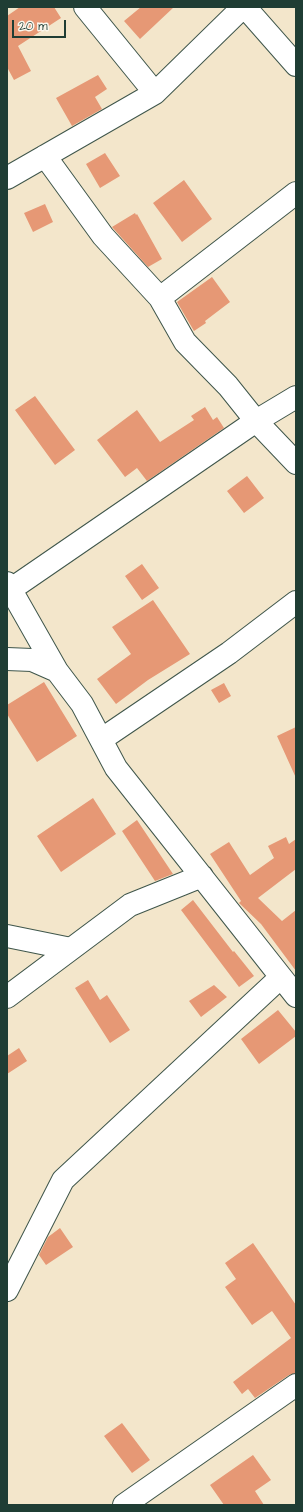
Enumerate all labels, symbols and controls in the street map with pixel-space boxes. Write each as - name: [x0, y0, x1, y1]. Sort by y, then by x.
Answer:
- scale bar: [14, 12, 68, 38]
- text: 20 m: [19, 18, 48, 35]

